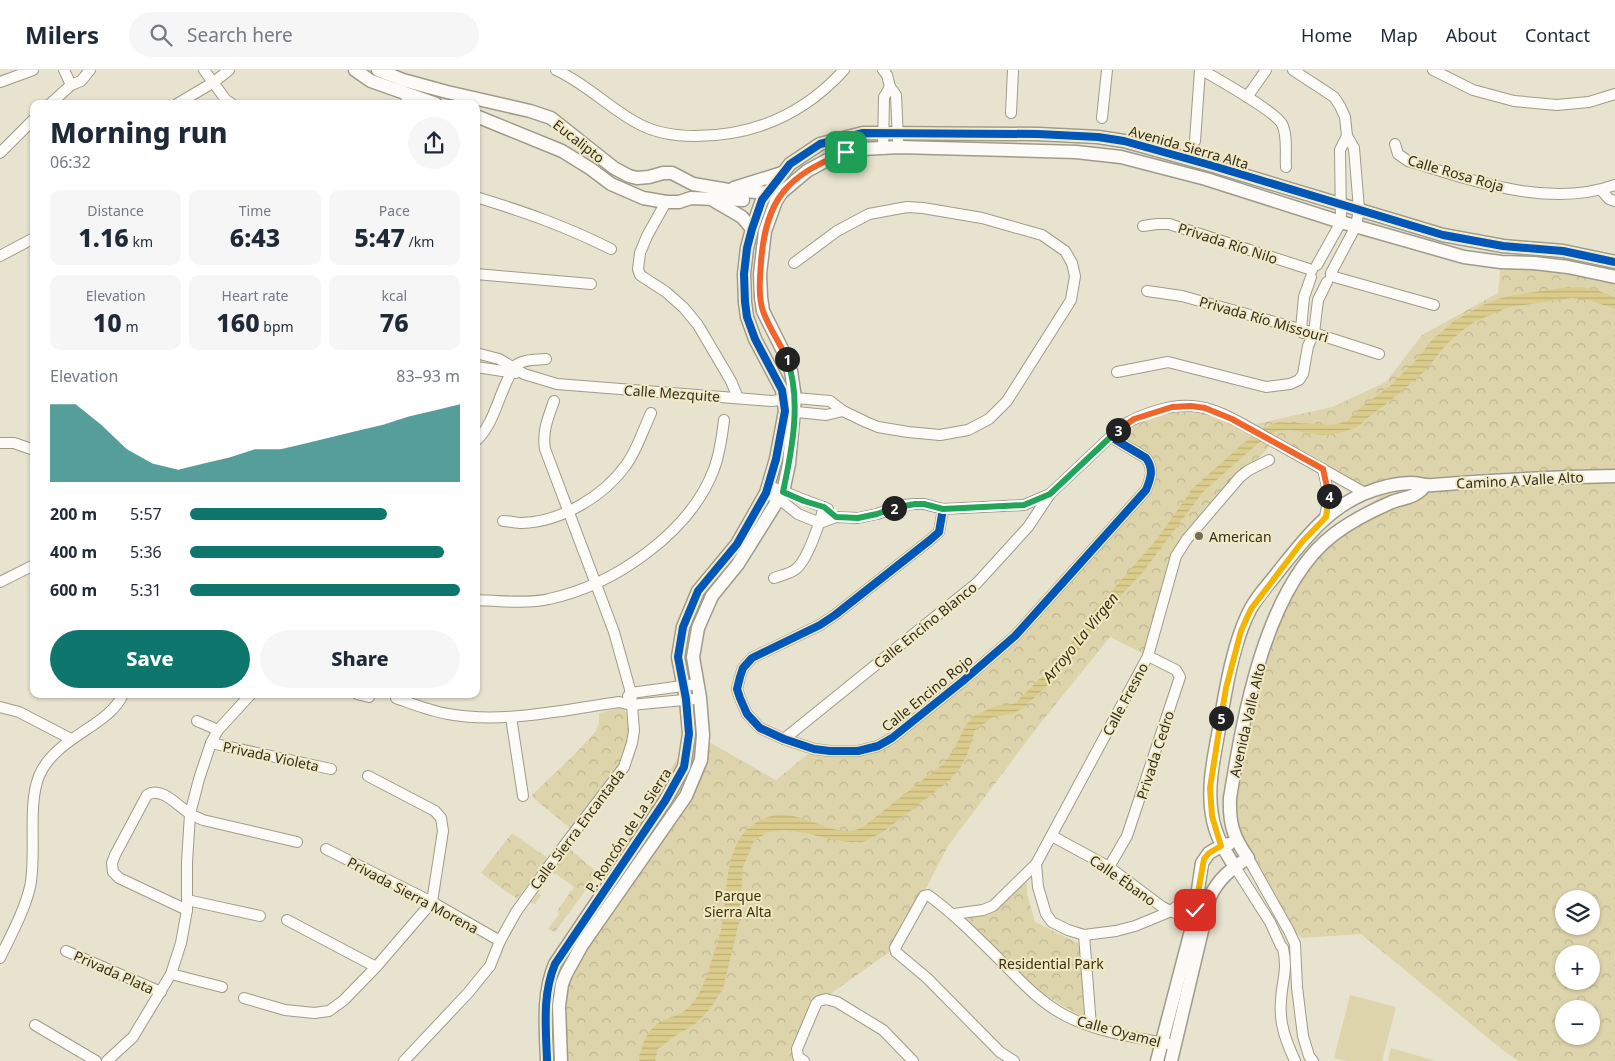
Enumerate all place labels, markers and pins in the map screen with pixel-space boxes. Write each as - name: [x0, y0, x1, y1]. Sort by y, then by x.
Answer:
- pin: [825, 131, 867, 173]
- pin: 1: [774, 346, 800, 372]
- pin: 3: [1106, 418, 1130, 442]
- pin: 4: [1316, 484, 1342, 508]
- pin: 2: [882, 496, 906, 520]
- place label: American: [1209, 527, 1272, 546]
- marker: American: [1193, 530, 1205, 542]
- pin: 5: [1208, 706, 1234, 730]
- pin: [1174, 889, 1216, 931]

